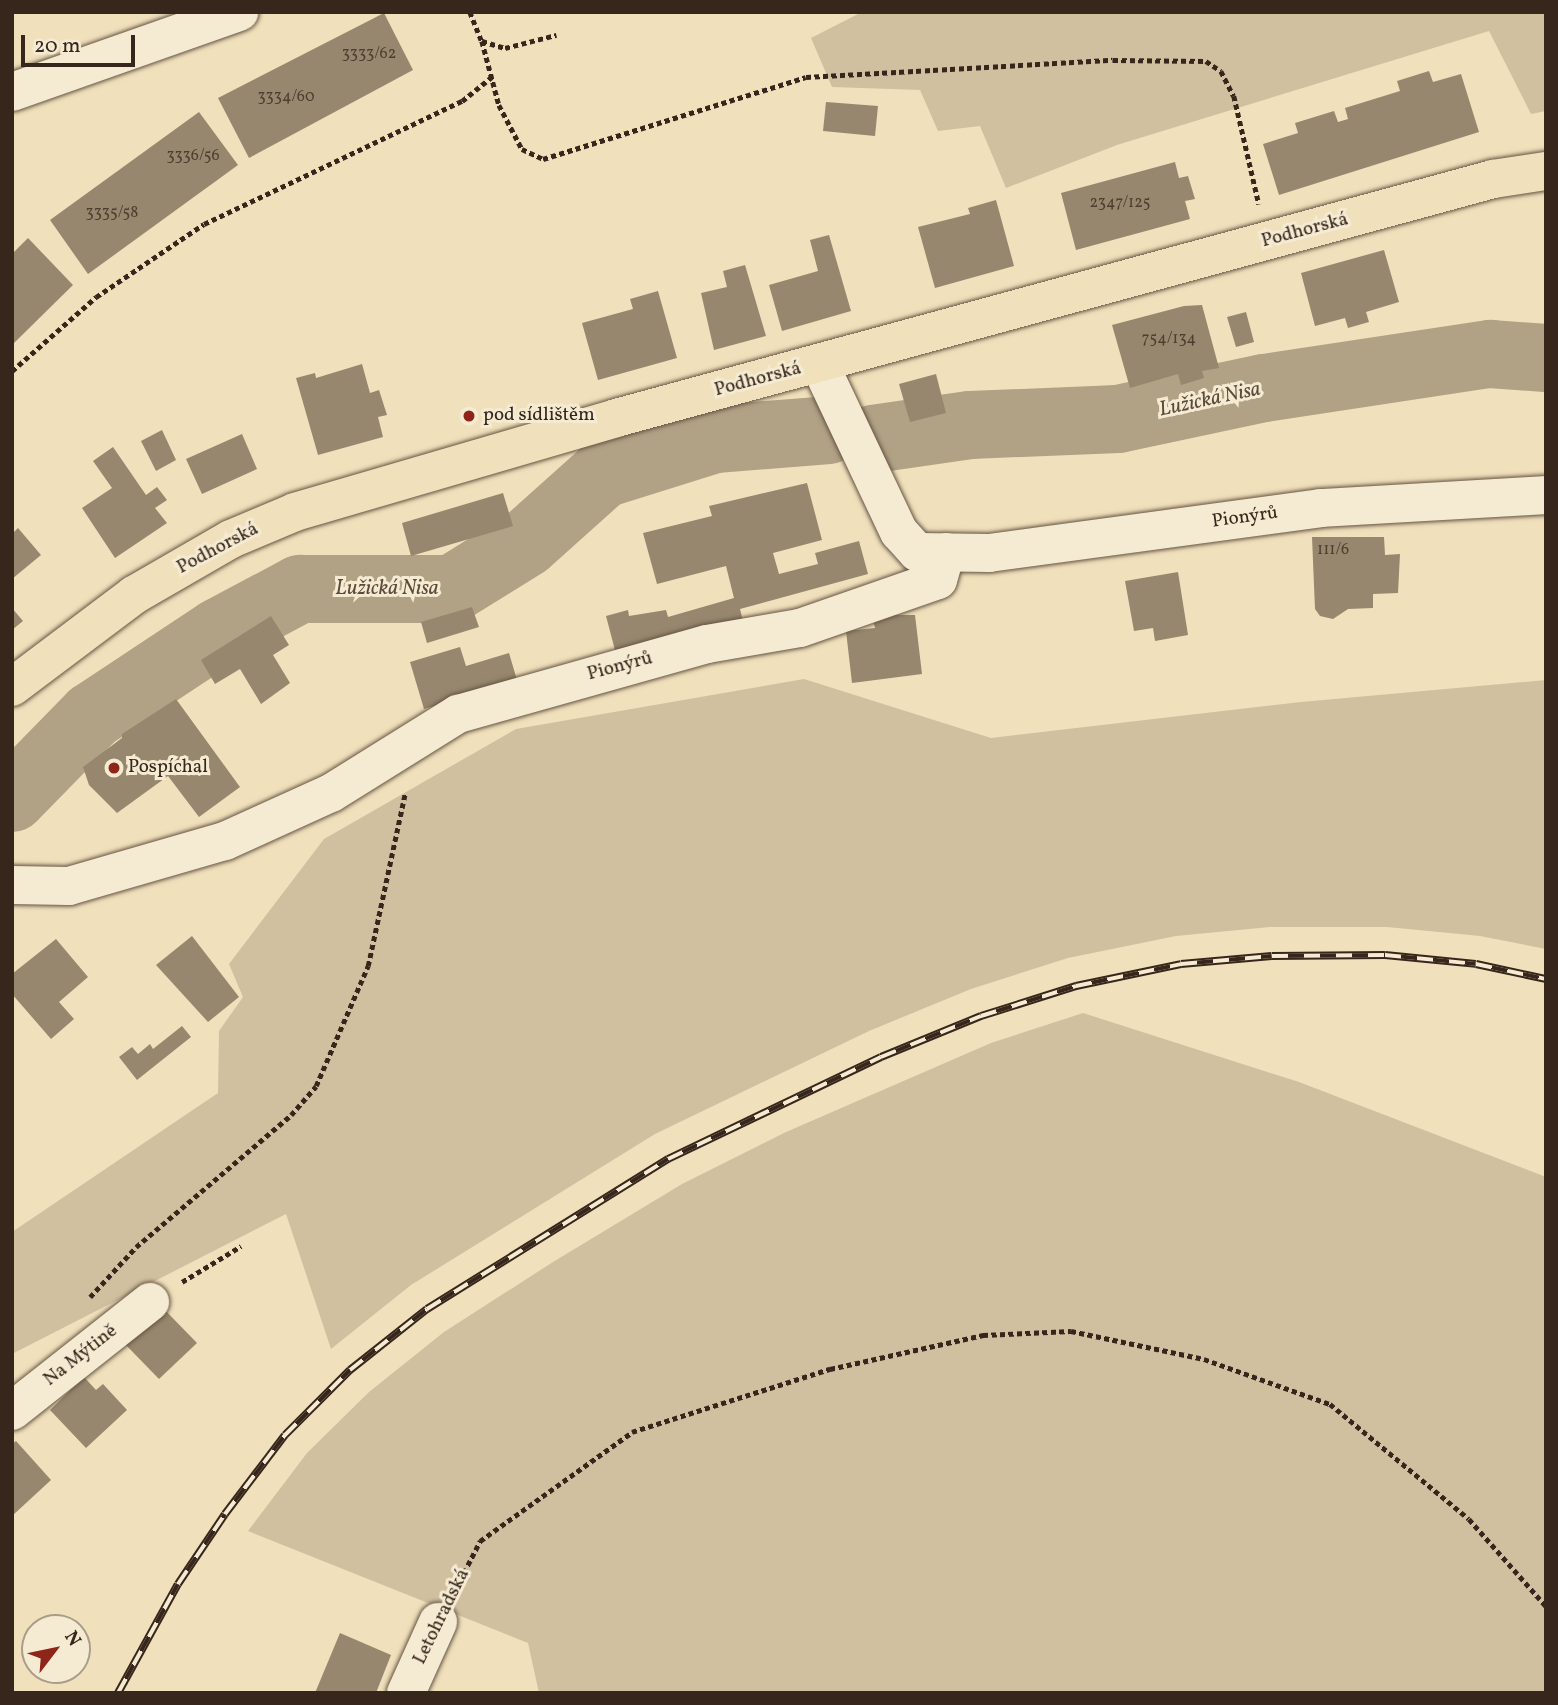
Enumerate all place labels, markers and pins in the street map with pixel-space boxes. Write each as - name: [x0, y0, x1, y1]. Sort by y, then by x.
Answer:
- place label: pod sídlištěm: [483, 405, 595, 427]
- marker: pod sídlištěm: [461, 408, 477, 424]
- place label: Pospíchal: [128, 757, 208, 779]
- marker: Pospíchal: [106, 760, 122, 776]

